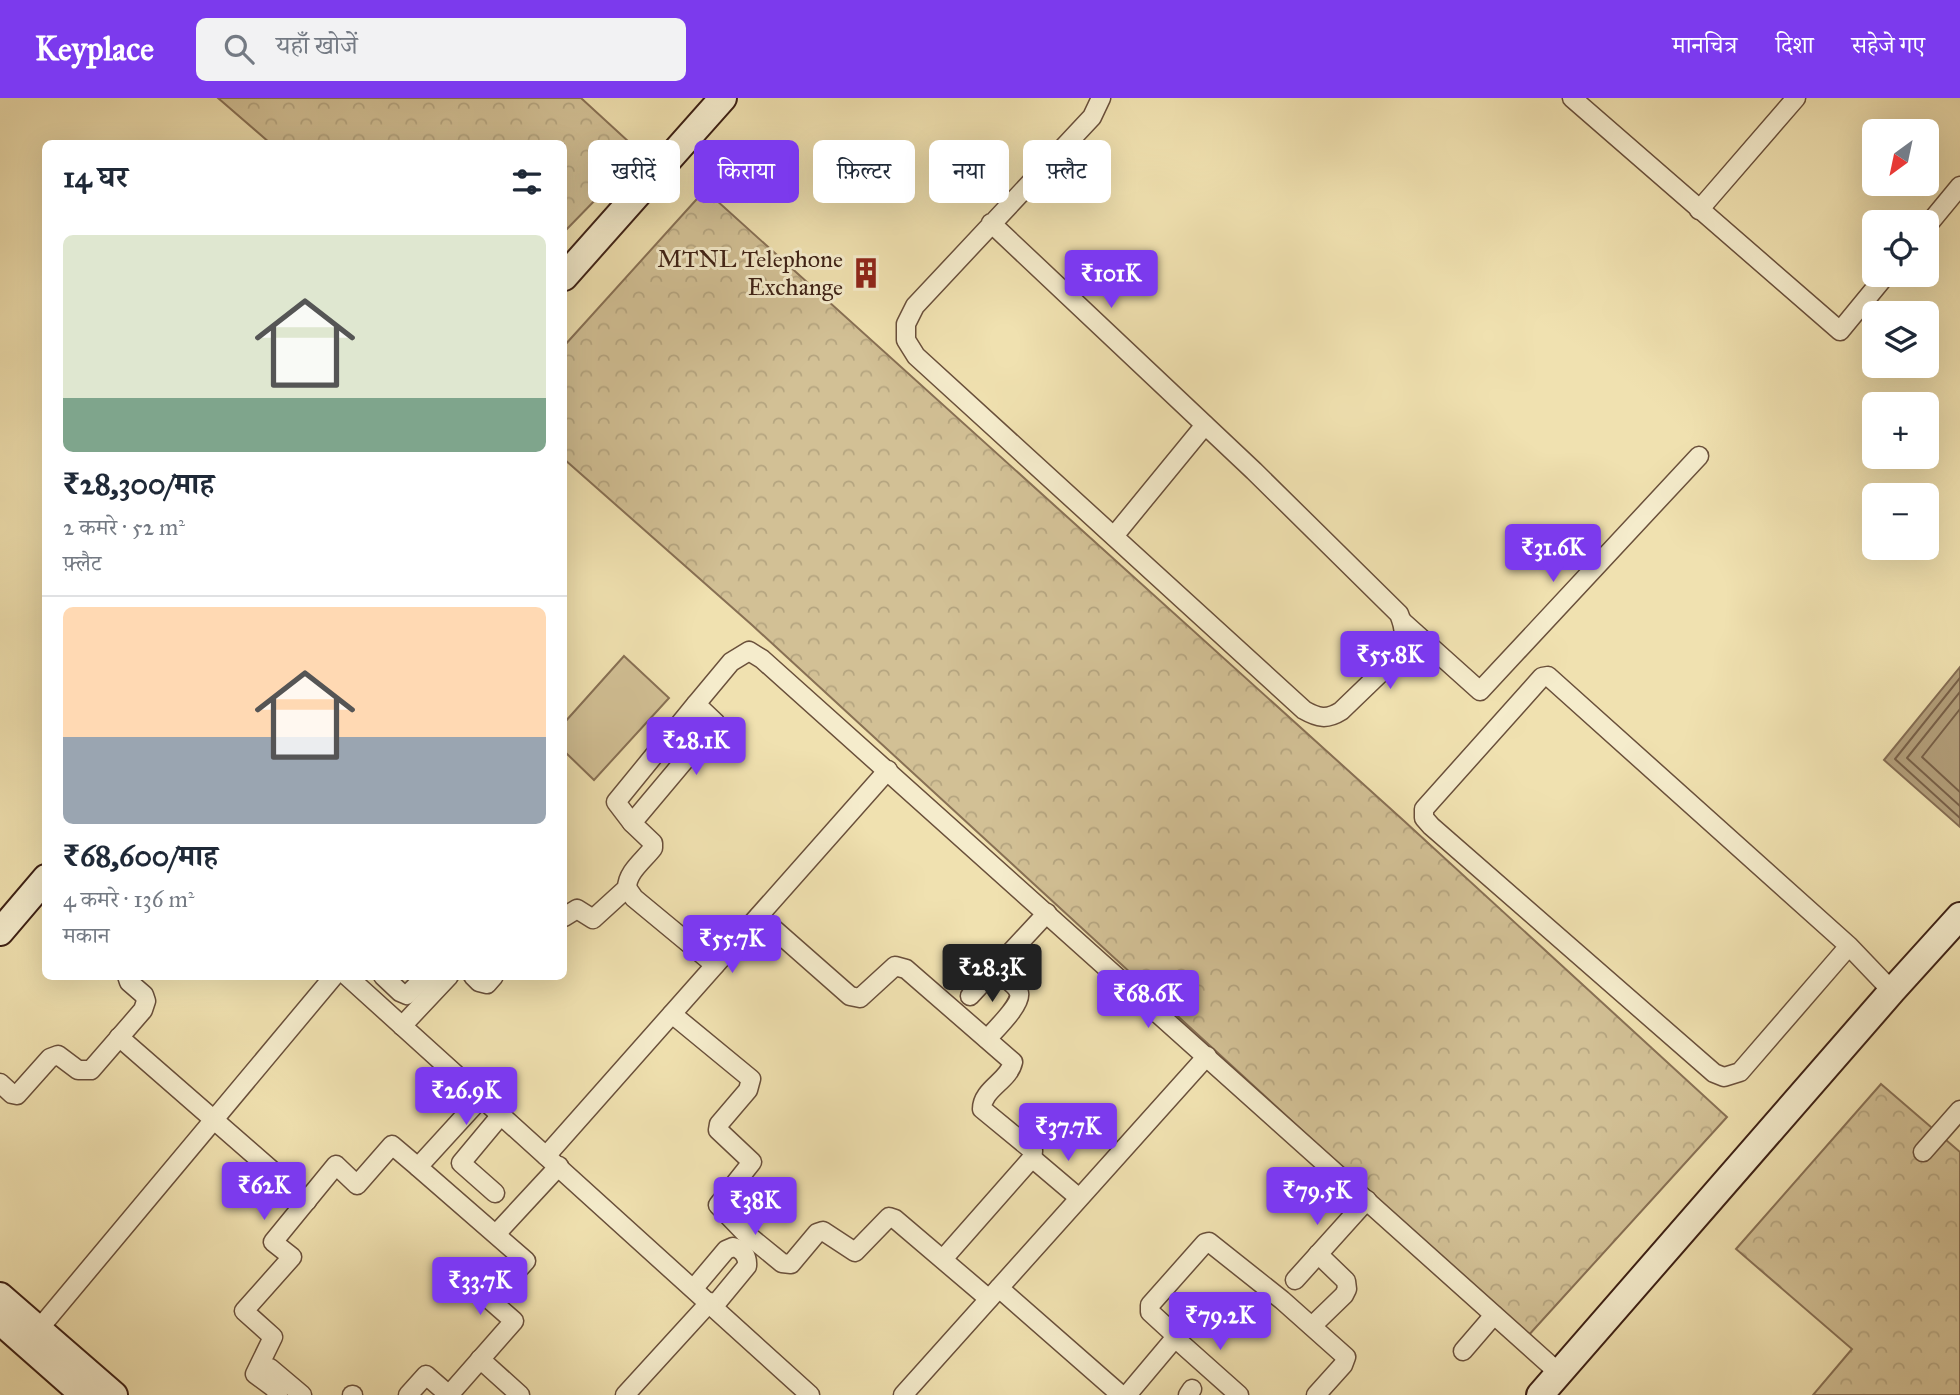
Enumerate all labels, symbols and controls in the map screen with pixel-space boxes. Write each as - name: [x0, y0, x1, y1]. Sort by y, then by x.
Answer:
- search box: [196, 18, 686, 81]
- text: Keyplace: [35, 29, 154, 69]
- text: यहाँ खोजें: [276, 29, 358, 61]
- icon: search: [220, 30, 258, 68]
- text: मानचित्र: [1672, 30, 1737, 60]
- text: दिशा: [1775, 30, 1814, 60]
- text: सहेजे गए: [1852, 30, 1925, 60]
- north arrow: [1862, 119, 1939, 196]
- map controls: [1862, 119, 1939, 560]
- chip: खरीदें: [588, 140, 680, 203]
- chip: किराया: [694, 140, 799, 203]
- chip: फ़िल्टर: [813, 140, 915, 203]
- chip: नया: [929, 140, 1009, 203]
- chip: फ़्लैट: [1023, 140, 1111, 203]
- text: 14 घर: [63, 159, 128, 195]
- icon: filters: [508, 163, 546, 201]
- button: locate: [1862, 210, 1939, 287]
- place label: MTNL Telephone Exchange: [657, 244, 843, 302]
- pin: ₹101K: [1062, 250, 1160, 310]
- building icon: MTNL Telephone Exchange: [849, 256, 883, 290]
- text: ₹101K: [1081, 259, 1141, 287]
- icon: home: [242, 280, 368, 406]
- button: layers: [1862, 301, 1939, 378]
- button: +: [1862, 392, 1939, 469]
- text: ₹28,300/माह: [63, 466, 214, 502]
- button: −: [1862, 483, 1939, 560]
- text: 2 कमरे · 52 m²: [63, 513, 185, 541]
- pin: ₹31.6K: [1496, 524, 1610, 584]
- text: ₹31.6K: [1521, 533, 1585, 561]
- text: फ़्लैट: [63, 549, 101, 577]
- pin: ₹55.8K: [1333, 632, 1447, 691]
- text: ₹55.8K: [1356, 640, 1424, 668]
- icon: home: [242, 652, 368, 778]
- pin: ₹28.1K: [639, 718, 753, 777]
- text: ₹28.1K: [663, 726, 729, 754]
- text: ₹68,600/माह: [63, 838, 218, 874]
- text: 4 कमरे · 136 m²: [63, 885, 194, 913]
- pin: ₹55.7K: [675, 916, 789, 975]
- text: मकान: [63, 921, 110, 949]
- text: ₹55.7K: [699, 924, 765, 952]
- pin: ₹28.3K: [935, 944, 1049, 1004]
- text: ₹28.3K: [959, 953, 1025, 981]
- pin: ₹68.6K: [1091, 970, 1205, 1030]
- text: ₹68.6K: [1113, 979, 1183, 1007]
- pin: ₹26.9K: [409, 1068, 523, 1127]
- text: ₹26.9K: [431, 1076, 501, 1104]
- pin: ₹37.7K: [1011, 1104, 1125, 1163]
- text: ₹37.7K: [1035, 1112, 1101, 1140]
- pin: ₹62K: [223, 1162, 305, 1222]
- pin: ₹79.5K: [1260, 1168, 1374, 1227]
- text: ₹62K: [238, 1171, 290, 1199]
- text: ₹79.5K: [1282, 1176, 1352, 1204]
- pin: ₹38K: [714, 1178, 796, 1237]
- text: ₹38K: [730, 1186, 780, 1214]
- pin: ₹33.7K: [423, 1258, 537, 1317]
- text: ₹33.7K: [448, 1266, 512, 1294]
- pin: ₹79.2K: [1163, 1292, 1277, 1352]
- text: ₹79.2K: [1185, 1301, 1255, 1329]

